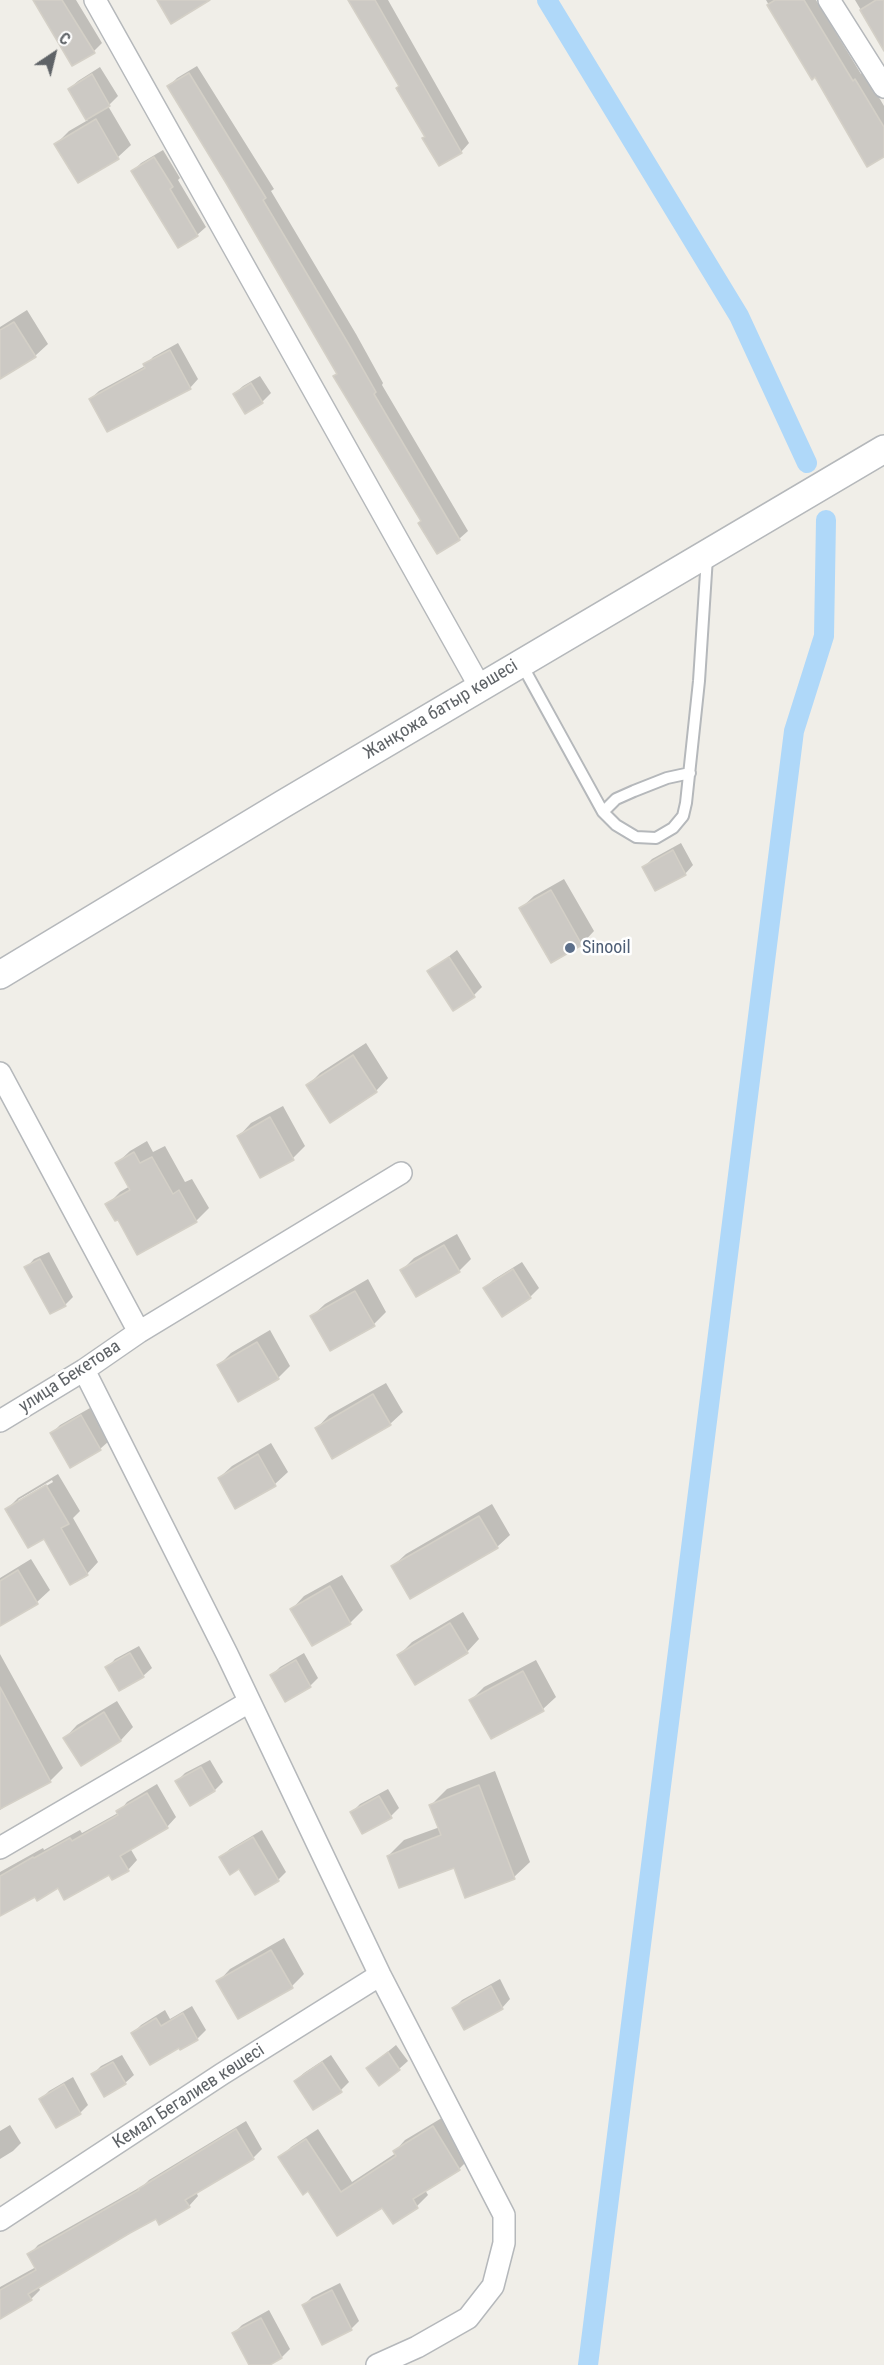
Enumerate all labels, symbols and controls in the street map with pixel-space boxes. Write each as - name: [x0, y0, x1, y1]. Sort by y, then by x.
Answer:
- north arrow: [24, 24, 84, 84]
- text: С: [55, 28, 74, 49]
- street label: Жанқожа батыр көшесі: [360, 655, 522, 765]
- place label: Sinooil: [582, 937, 631, 959]
- marker: Sinooil: [563, 941, 577, 955]
- street label: улица Бекетова: [15, 1336, 125, 1418]
- street label: Кемал Бегалиев көшесі: [109, 2040, 269, 2154]

